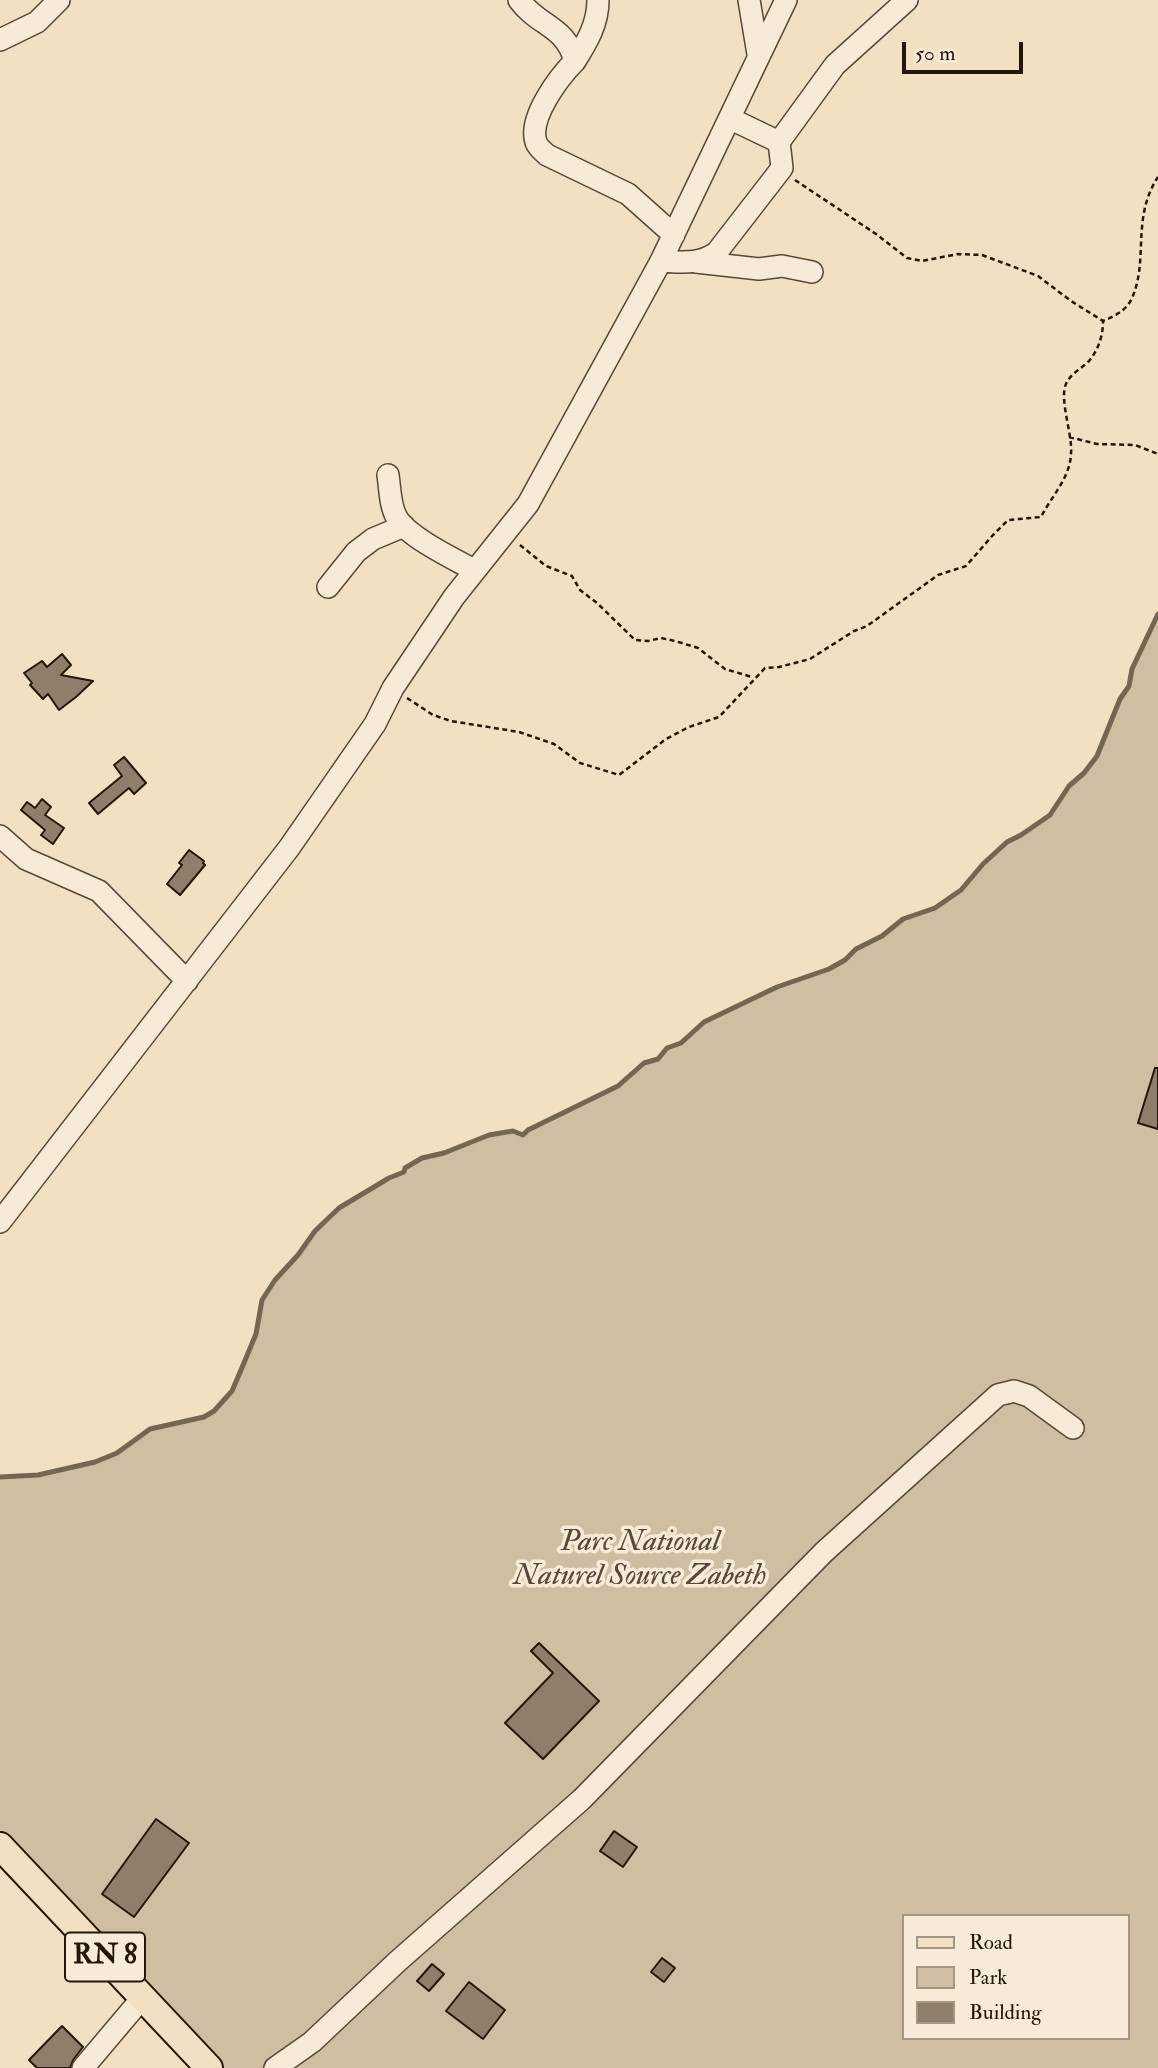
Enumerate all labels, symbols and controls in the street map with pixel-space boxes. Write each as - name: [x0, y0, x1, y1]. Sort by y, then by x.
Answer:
- scale bar: [906, 28, 1027, 72]
- text: 50 m: [915, 40, 956, 67]
- park label: Parc National Naturel Source Zabeth: [514, 1526, 766, 1596]
- legend: [902, 1914, 1130, 2040]
- text: Road: [969, 1929, 1013, 1956]
- road number: RN 8: [65, 1932, 145, 1982]
- text: Park: [969, 1964, 1007, 1991]
- text: Building: [969, 1999, 1042, 2026]

